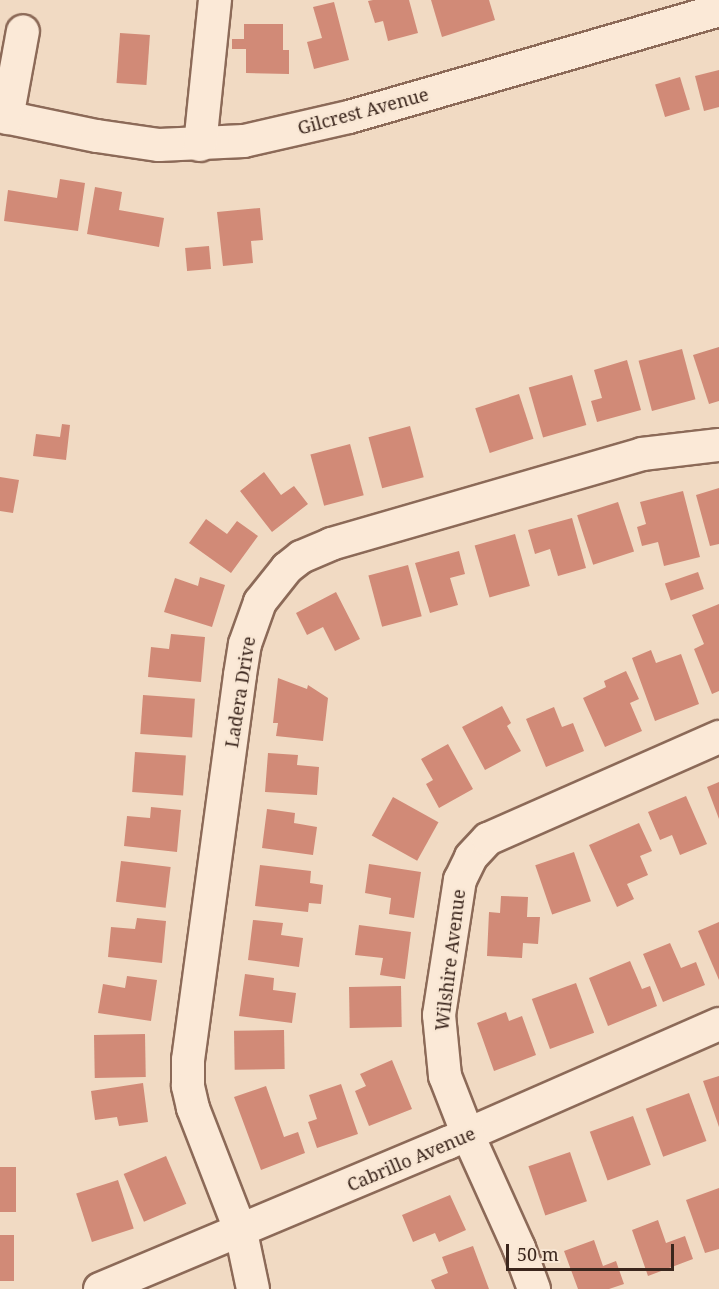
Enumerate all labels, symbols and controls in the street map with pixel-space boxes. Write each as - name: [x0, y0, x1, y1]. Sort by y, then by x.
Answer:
- street label: Gilcrest Avenue: [295, 83, 431, 139]
- street label: Ladera Drive: [221, 635, 259, 749]
- street label: Wilshire Avenue: [431, 888, 469, 1032]
- street label: Cabrillo Avenue: [344, 1122, 478, 1196]
- scale bar: [509, 1232, 677, 1270]
- text: 50 m: [517, 1242, 559, 1266]

